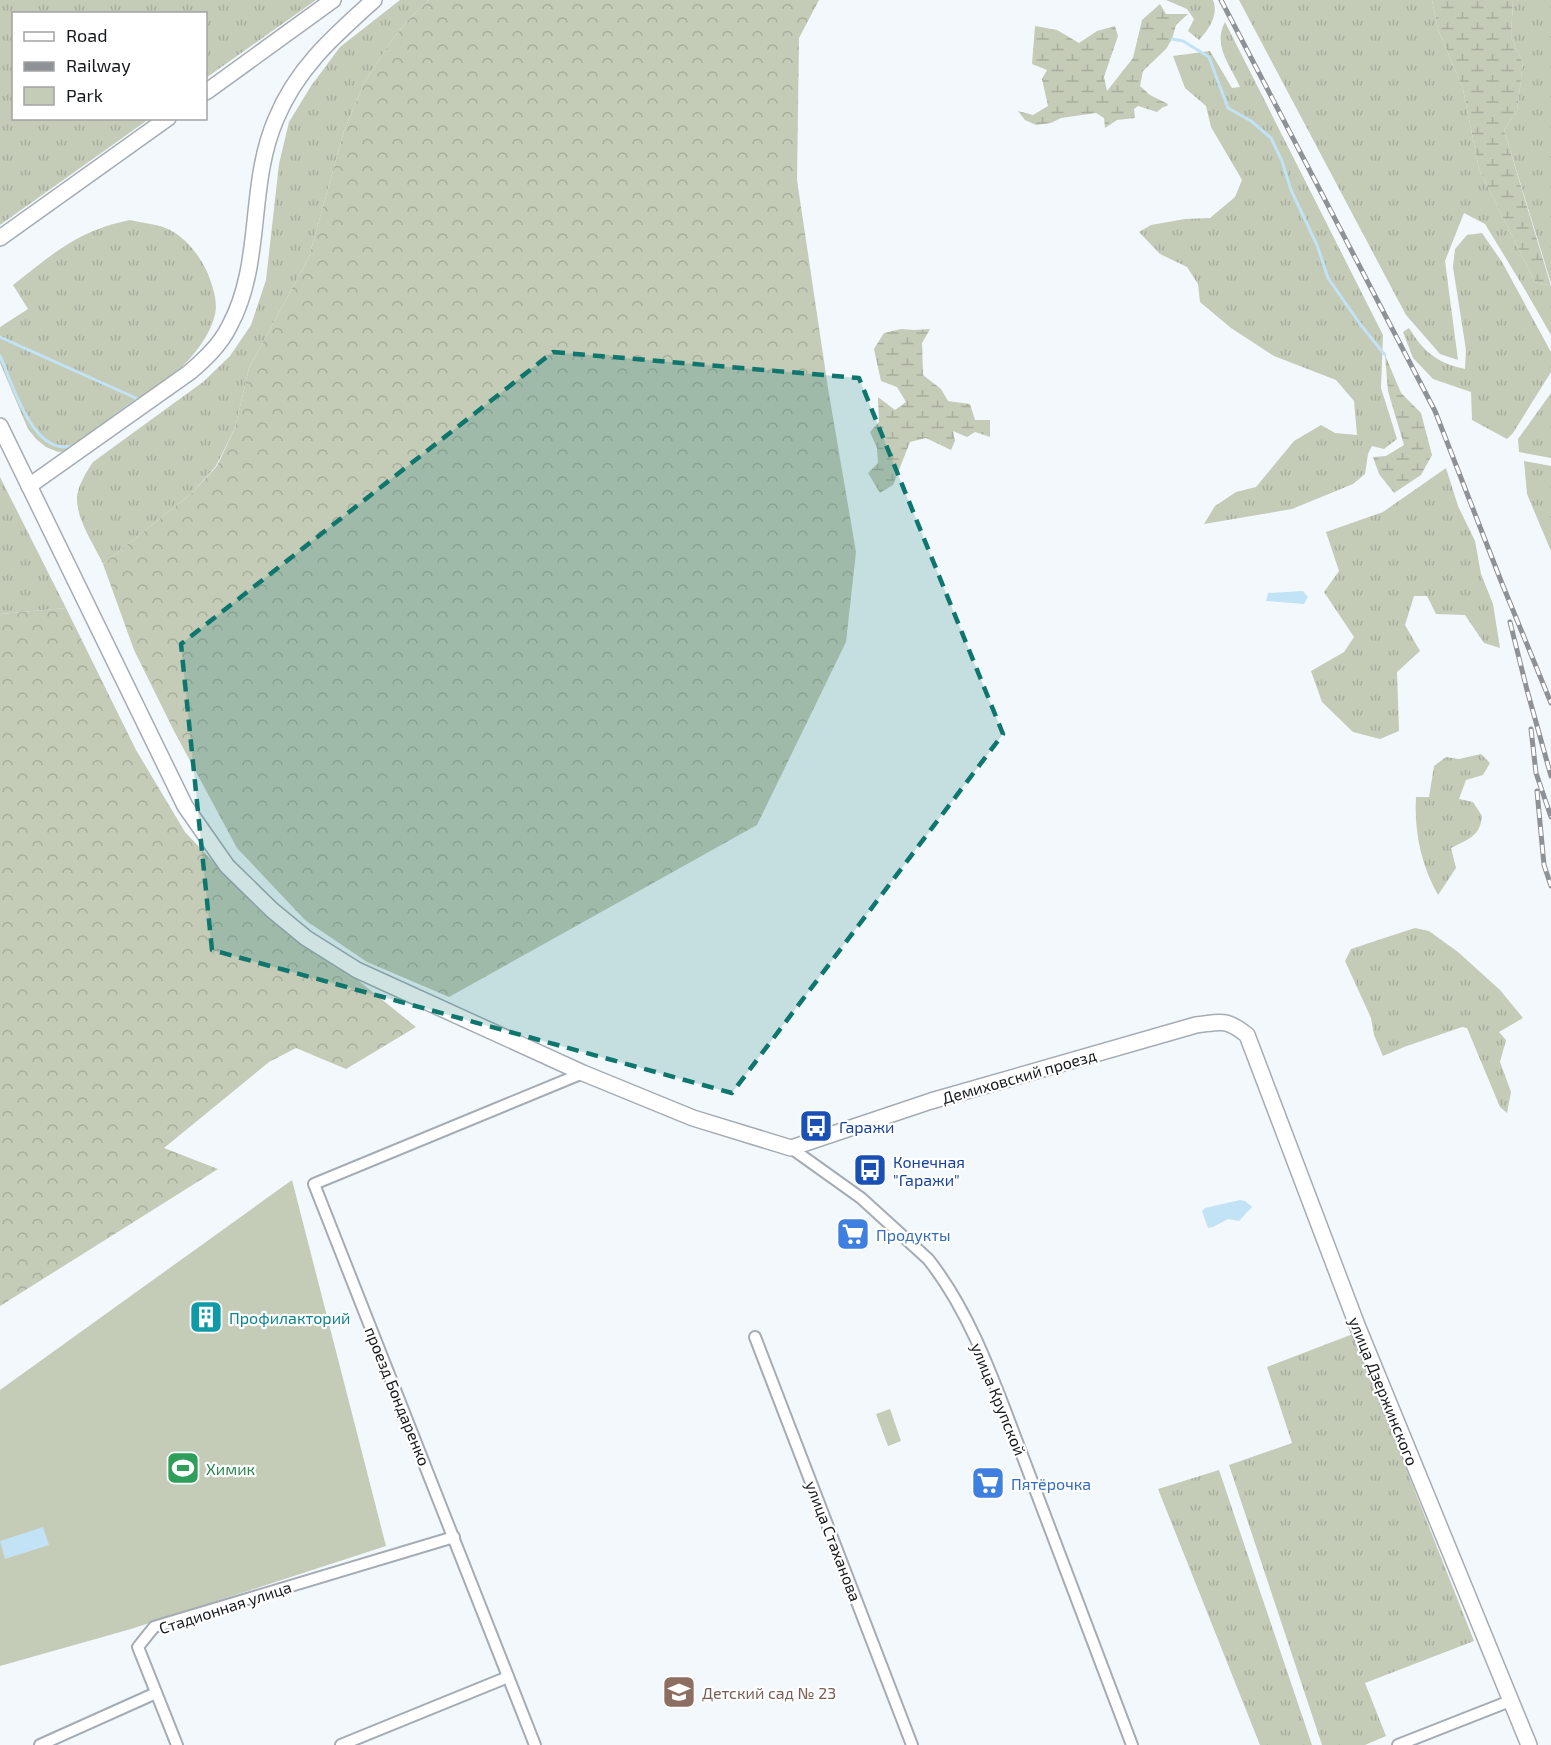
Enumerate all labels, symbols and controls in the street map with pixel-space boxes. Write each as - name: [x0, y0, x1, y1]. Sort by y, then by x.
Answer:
- legend: [12, 12, 207, 120]
- text: Road: [66, 24, 107, 46]
- text: Railway: [66, 54, 131, 76]
- text: Park: [66, 84, 103, 106]
- street label: Демиховский проезд: [940, 1045, 1098, 1107]
- bus stop icon: Гаражи: [798, 1108, 834, 1144]
- place label: Гаражи: [839, 1117, 894, 1136]
- bus stop icon: Конечная "Гаражи": [852, 1152, 888, 1188]
- place label: Конечная "Гаражи": [893, 1152, 965, 1189]
- supermarket icon: Продукты: [835, 1216, 871, 1252]
- place label: Продукты: [876, 1225, 951, 1245]
- building icon: Профилакторий: [188, 1299, 224, 1335]
- place label: Профилакторий: [229, 1308, 350, 1327]
- street label: улица Дзержинского: [1345, 1314, 1422, 1468]
- street label: проезд Бондаренко: [361, 1324, 435, 1468]
- street label: улица Крупской: [967, 1340, 1030, 1458]
- sports icon: Химик: [165, 1450, 201, 1486]
- place label: Химик: [206, 1459, 256, 1478]
- supermarket icon: Пятёрочка: [970, 1465, 1006, 1501]
- place label: Пятёрочка: [1011, 1474, 1091, 1493]
- street label: улица Стаханова: [801, 1478, 866, 1604]
- street label: Стадионная улица: [156, 1577, 294, 1638]
- school or university icon: Детский сад № 23: [661, 1674, 697, 1710]
- place label: Детский сад № 23: [702, 1683, 836, 1702]

